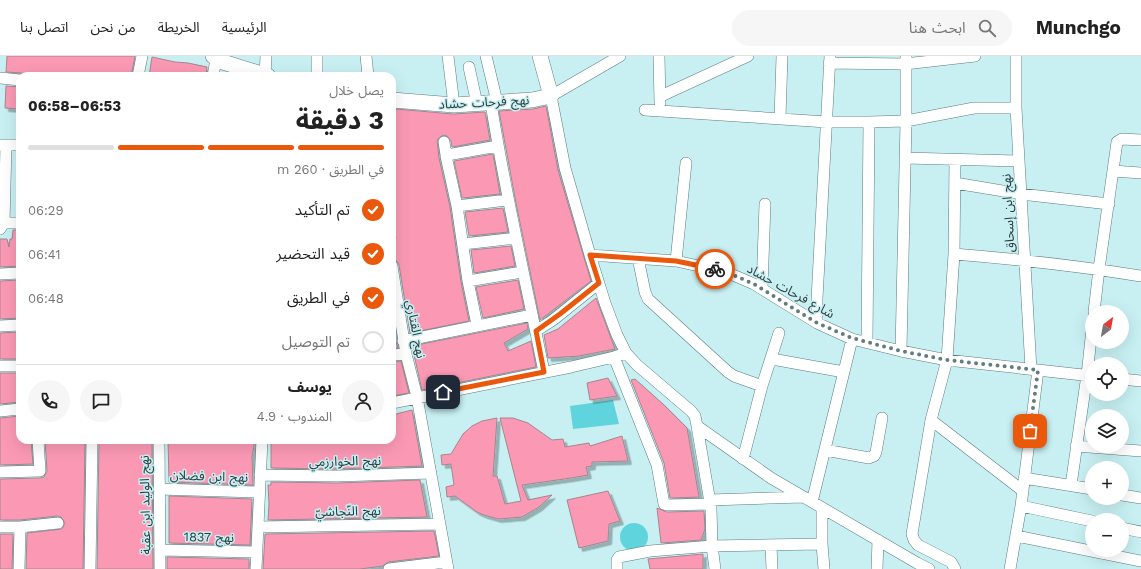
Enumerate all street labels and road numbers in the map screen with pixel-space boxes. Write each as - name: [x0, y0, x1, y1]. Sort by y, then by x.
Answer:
- street label: نهج فرحات حشاد: [438, 92, 530, 115]
- street label: نهج ابن إسحاق: [998, 173, 1021, 253]
- street label: شارع فرحات حشاد: [743, 261, 837, 324]
- street label: نهج القتاري: [400, 299, 429, 360]
- street label: نهج الخوارزمي: [309, 453, 381, 472]
- street label: نهج الوليد ابن عقبة: [137, 455, 156, 555]
- street label: نهج ابن فضلان: [170, 467, 248, 488]
- street label: نهج النّجاشيّ: [315, 503, 381, 522]
- street label: نهج 1837: [184, 529, 234, 548]

